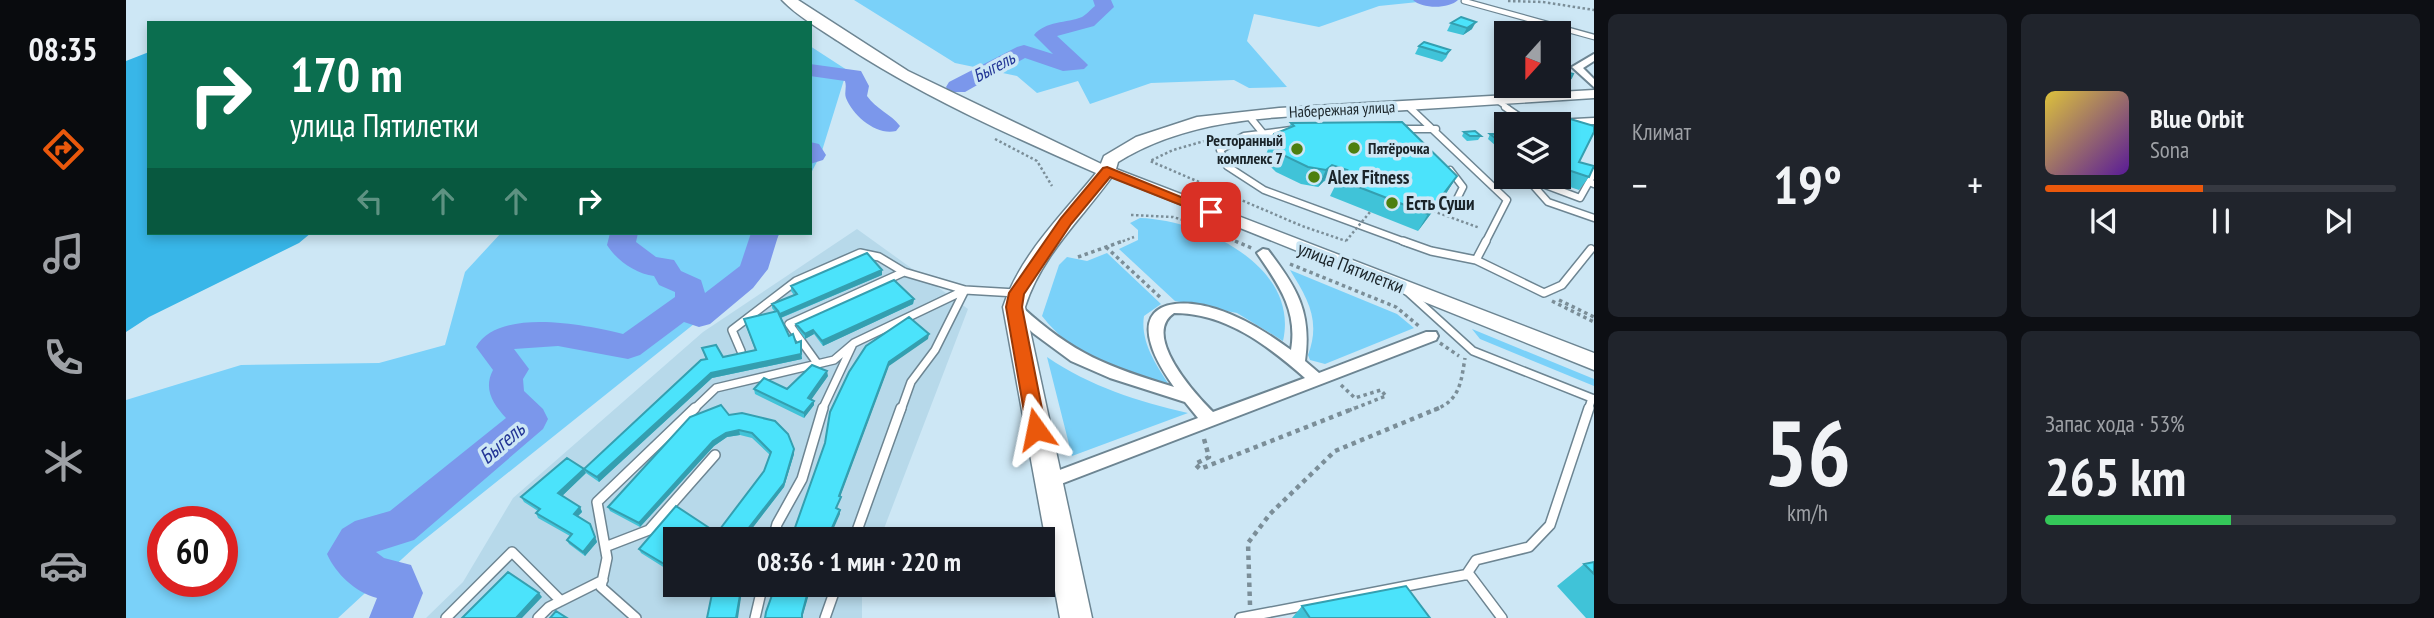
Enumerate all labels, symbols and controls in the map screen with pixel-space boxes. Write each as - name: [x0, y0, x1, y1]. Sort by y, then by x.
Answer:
- north arrow: [1494, 21, 1572, 98]
- map controls: [1494, 21, 1571, 189]
- text: 08:35: [28, 28, 98, 70]
- text: 170 m: [290, 42, 403, 106]
- water label: Быгель: [969, 45, 1020, 87]
- icon: right: [175, 49, 266, 140]
- street label: Набережная улица: [1288, 96, 1396, 122]
- text: Blue Orbit: [2150, 102, 2244, 135]
- text: улица Пятилетки: [290, 104, 479, 146]
- button: layers: [1494, 112, 1571, 189]
- text: Климат: [1632, 117, 1691, 146]
- icon: directions: [39, 125, 88, 174]
- place label: Ресторанный комплекс 7: [1206, 130, 1283, 168]
- text: Sona: [2150, 135, 2189, 164]
- place label: Пятёрочка: [1368, 138, 1430, 158]
- marker: Пятёрочка: [1346, 140, 1362, 156]
- marker: Ресторанный комплекс 7: [1289, 141, 1305, 157]
- text: 19°: [1773, 151, 1842, 218]
- text: −: [1632, 160, 1648, 209]
- text: +: [1967, 160, 1983, 209]
- place label: Alex Fitness: [1327, 165, 1410, 189]
- marker: Alex Fitness: [1306, 169, 1322, 185]
- icon: left: [351, 182, 389, 220]
- icon: ahead: [424, 182, 462, 220]
- icon: ahead: [497, 182, 535, 220]
- icon: right: [570, 182, 608, 220]
- pin: [1181, 182, 1241, 242]
- place label: Есть Суши: [1406, 191, 1475, 215]
- icon: arrive: [1192, 193, 1230, 231]
- marker: Есть Суши: [1384, 195, 1400, 211]
- icon: previous: [2085, 202, 2123, 240]
- icon: pause: [2202, 202, 2240, 240]
- icon: next: [2319, 202, 2357, 240]
- icon: music: [39, 229, 88, 278]
- street label: улица Пятилетки: [1294, 236, 1408, 298]
- icon: phone: [39, 333, 88, 382]
- position arrow: [999, 392, 1073, 466]
- text: 56: [1764, 393, 1851, 511]
- text: Запас хода · 53%: [2045, 409, 2185, 438]
- water label: Быгель: [473, 415, 531, 469]
- icon: climate: [39, 437, 88, 486]
- text: 265 km: [2045, 443, 2186, 510]
- text: km/h: [1787, 498, 1828, 527]
- speed limit sign: 60: [147, 506, 238, 597]
- icon: car: [39, 541, 88, 590]
- text: 08:36 · 1 мин · 220 m: [757, 545, 961, 578]

